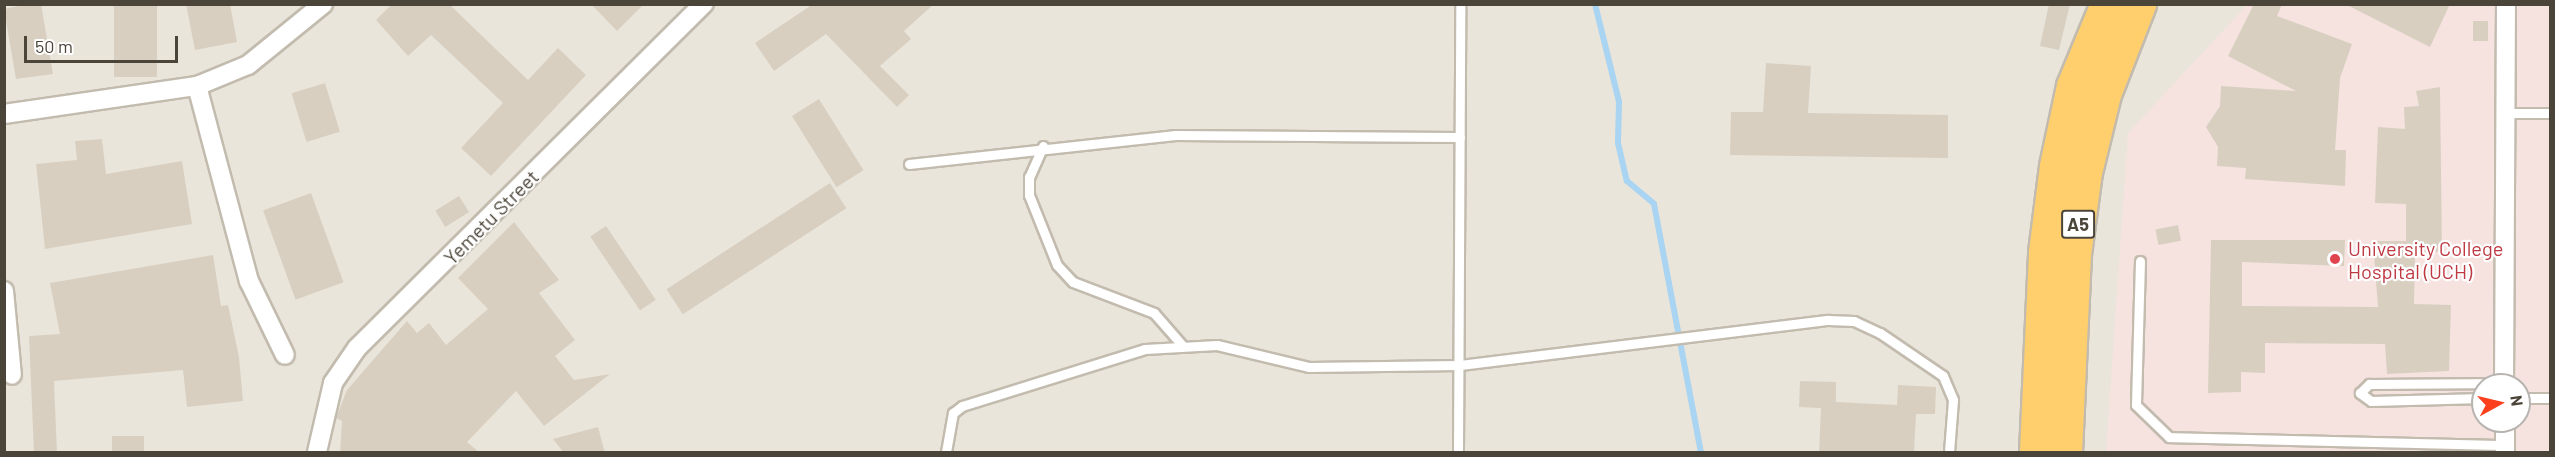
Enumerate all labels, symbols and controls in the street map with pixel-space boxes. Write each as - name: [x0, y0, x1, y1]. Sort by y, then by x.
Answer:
- scale bar: [27, 24, 182, 62]
- text: 50 m: [35, 35, 73, 57]
- street label: Yemetu Street: [439, 165, 543, 269]
- road number: A5: [2060, 209, 2096, 239]
- place label: University College Hospital (UCH): [2348, 236, 2503, 283]
- marker: University College Hospital (UCH): [2326, 250, 2344, 268]
- north arrow: [2471, 373, 2531, 433]
- text: N: [2507, 394, 2527, 407]

